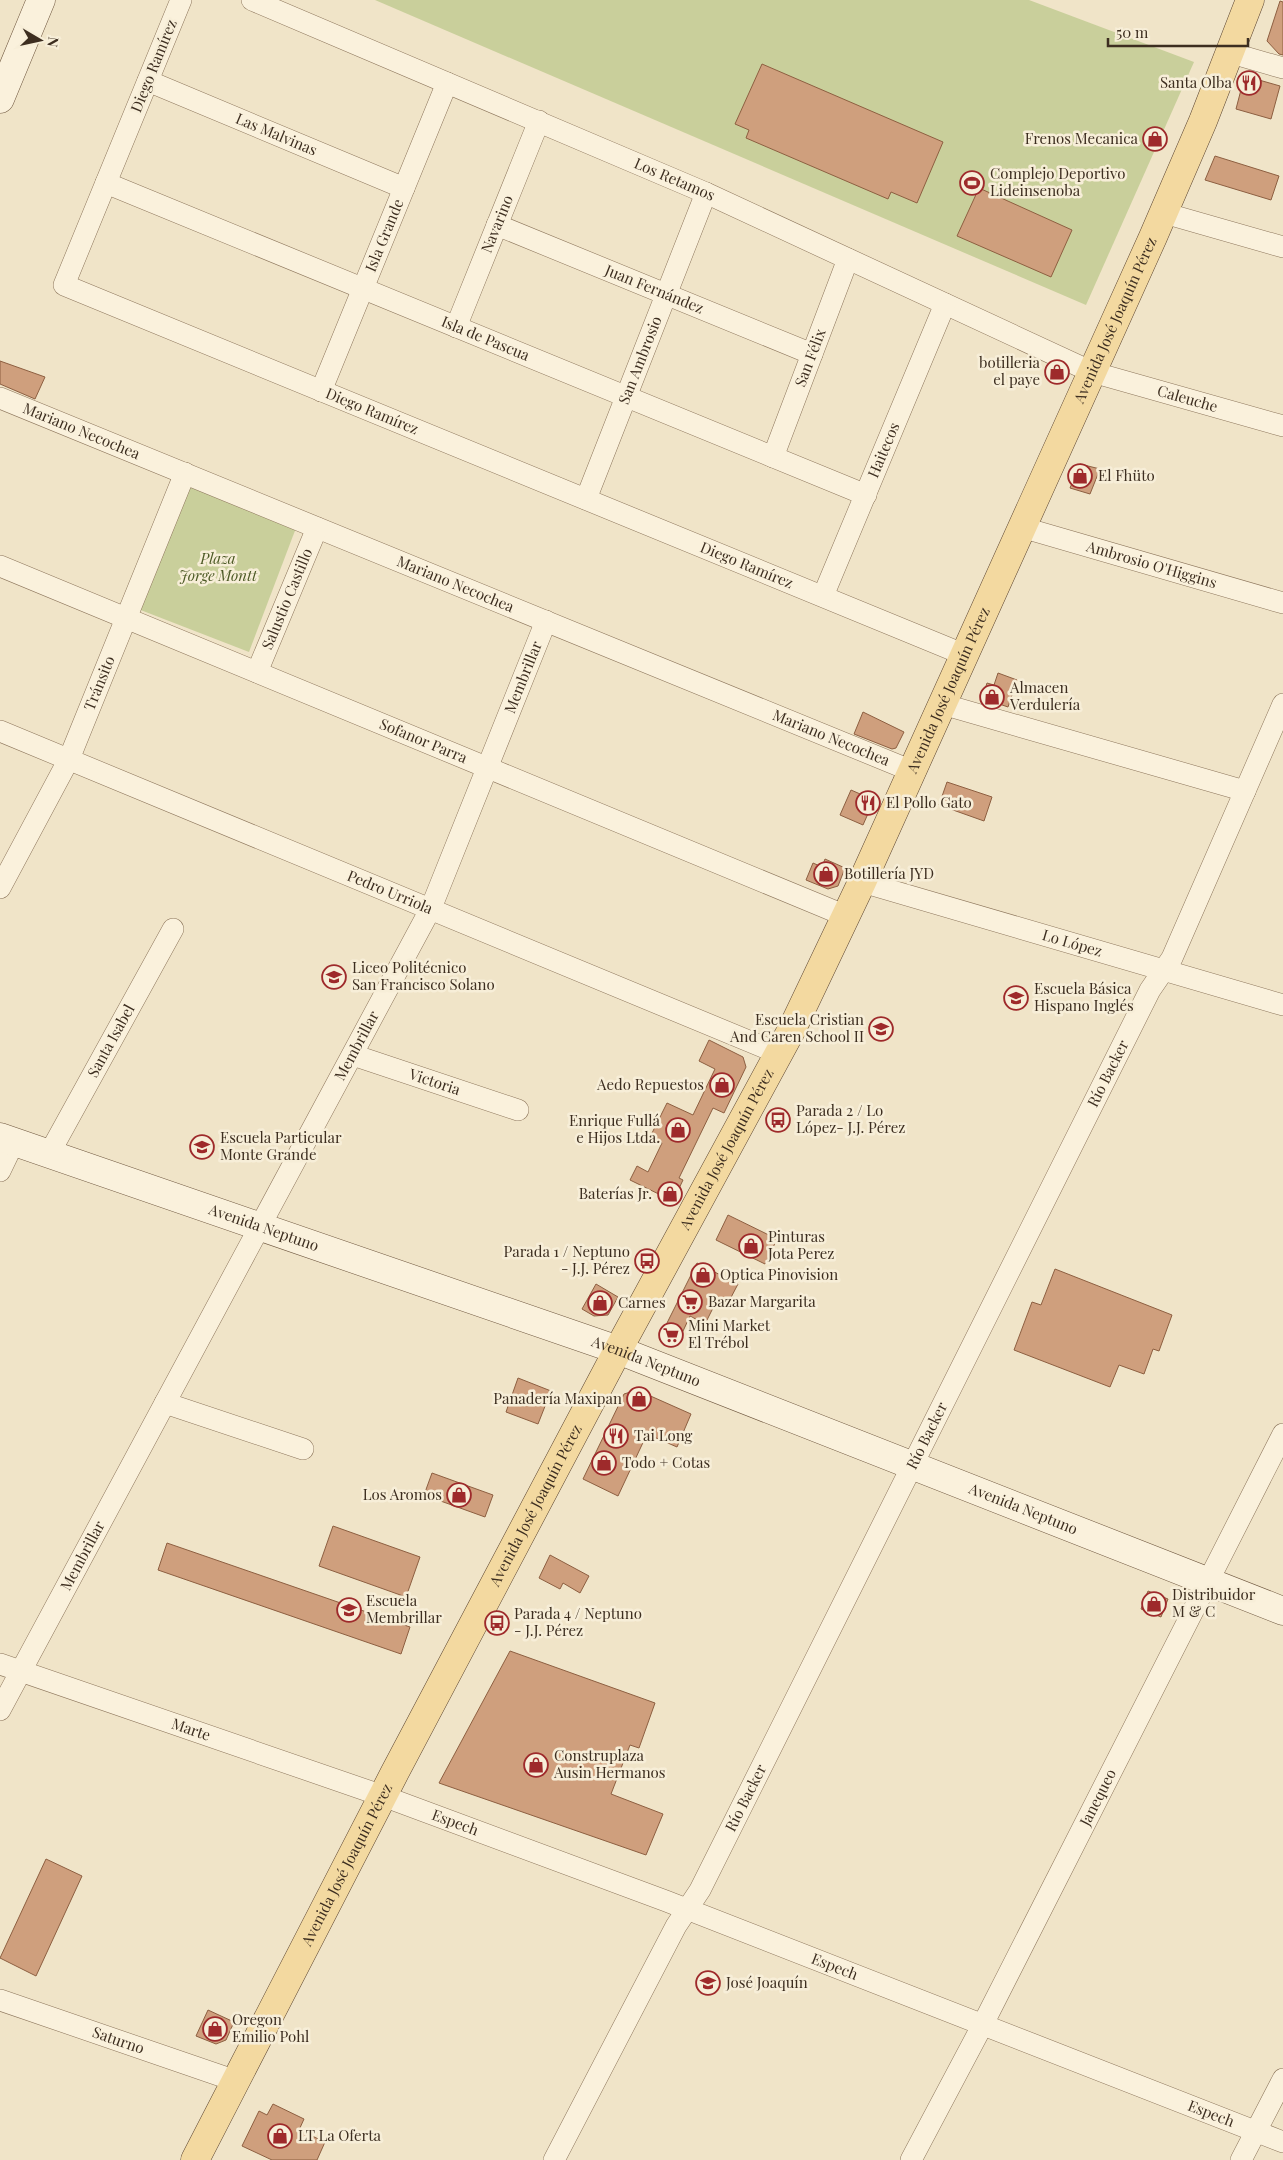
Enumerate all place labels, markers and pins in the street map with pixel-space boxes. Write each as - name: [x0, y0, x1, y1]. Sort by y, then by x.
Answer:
- restaurant icon: Santa Olba: [1236, 70, 1262, 96]
- place label: Santa Olba: [1160, 72, 1233, 92]
- shop icon: Frenos Mecanica: [1142, 126, 1168, 152]
- place label: Frenos Mecanica: [1025, 128, 1139, 148]
- place label: Complejo Deportivo Lideinsenoba: [990, 163, 1125, 200]
- sports icon: Complejo Deportivo Lideinsenoba: [959, 170, 985, 196]
- place label: botilleria el paye: [979, 352, 1041, 389]
- shop icon: botilleria el paye: [1044, 359, 1070, 385]
- shop icon: El Fhüto: [1067, 463, 1093, 489]
- place label: El Fhüto: [1098, 465, 1155, 485]
- place label: Almacen Verdulería: [1009, 677, 1081, 714]
- shop icon: Almacen Verdulería: [979, 684, 1005, 710]
- restaurant icon: El Pollo Gato: [855, 790, 881, 816]
- place label: El Pollo Gato: [886, 792, 972, 812]
- shop icon: Botillería JYD: [813, 861, 839, 887]
- place label: Botillería JYD: [844, 863, 934, 883]
- place label: Liceo Politécnico San Francisco Solano: [352, 957, 495, 994]
- school or university icon: Liceo Politécnico San Francisco Solano: [321, 964, 347, 990]
- place label: Escuela Básica Hispano Inglés: [1034, 978, 1134, 1015]
- school or university icon: Escuela Básica Hispano Inglés: [1003, 985, 1029, 1011]
- place label: Escuela Cristian And Caren School II: [729, 1009, 864, 1046]
- school or university icon: Escuela Cristian And Caren School II: [868, 1016, 894, 1042]
- shop icon: Aedo Repuestos: [709, 1072, 735, 1098]
- place label: Aedo Repuestos: [596, 1074, 704, 1094]
- place label: Parada 2 / Lo López- J.J. Pérez: [796, 1100, 905, 1137]
- bus stop icon: Parada 2 / Lo López- J.J. Pérez: [765, 1107, 791, 1133]
- place label: Enrique Fullá e Hijos Ltda.: [569, 1110, 661, 1147]
- shop icon: Enrique Fullá e Hijos Ltda.: [665, 1117, 691, 1143]
- place label: Escuela Particular Monte Grande: [220, 1127, 342, 1164]
- school or university icon: Escuela Particular Monte Grande: [189, 1134, 215, 1160]
- shop icon: Baterías Jr.: [657, 1181, 683, 1207]
- place label: Baterías Jr.: [579, 1183, 652, 1203]
- place label: Pinturas Jota Perez: [767, 1226, 834, 1263]
- shop icon: Pinturas Jota Perez: [738, 1233, 764, 1259]
- place label: Parada 1 / Neptuno - J.J. Pérez: [504, 1241, 630, 1278]
- bus stop icon: Parada 1 / Neptuno - J.J. Pérez: [634, 1248, 660, 1274]
- shop icon: Optica Pinovision: [690, 1262, 716, 1288]
- place label: Optica Pinovision: [720, 1264, 838, 1284]
- supermarket icon: Bazar Margarita: [677, 1289, 703, 1315]
- shop icon: Carnes: [587, 1290, 613, 1316]
- place label: Bazar Margarita: [708, 1291, 816, 1311]
- place label: Carnes: [618, 1292, 666, 1312]
- place label: Mini Market El Trébol: [688, 1315, 771, 1352]
- supermarket icon: Mini Market El Trébol: [658, 1322, 684, 1348]
- shop icon: Panadería Maxipan: [626, 1386, 652, 1412]
- place label: Panadería Maxipan: [493, 1388, 622, 1408]
- restaurant icon: Tai Long: [603, 1423, 629, 1449]
- place label: Tai Long: [634, 1425, 693, 1445]
- shop icon: Todo + Cotas: [591, 1450, 617, 1476]
- place label: Todo + Cotas: [622, 1452, 710, 1472]
- shop icon: Los Aromos: [446, 1482, 472, 1508]
- place label: Los Aromos: [363, 1484, 442, 1504]
- place label: Distribuidor M & C: [1172, 1584, 1256, 1621]
- place label: Escuela Membrillar: [366, 1590, 442, 1627]
- shop icon: Distribuidor M & C: [1141, 1591, 1167, 1617]
- school or university icon: Escuela Membrillar: [336, 1597, 362, 1623]
- place label: Parada 4 / Neptuno - J.J. Pérez: [514, 1603, 642, 1640]
- bus stop icon: Parada 4 / Neptuno - J.J. Pérez: [484, 1610, 510, 1636]
- place label: Construplaza Ausin Hermanos: [553, 1745, 666, 1782]
- shop icon: Construplaza Ausin Hermanos: [523, 1752, 549, 1778]
- school or university icon: José Joaquín: [695, 1970, 721, 1996]
- place label: José Joaquín: [725, 1972, 808, 1992]
- place label: Oregon Emilio Pohl: [232, 2009, 309, 2046]
- shop icon: Oregon Emilio Pohl: [202, 2016, 228, 2042]
- shop icon: LT La Oferta: [267, 2123, 293, 2149]
- place label: LT La Oferta: [298, 2125, 382, 2145]

